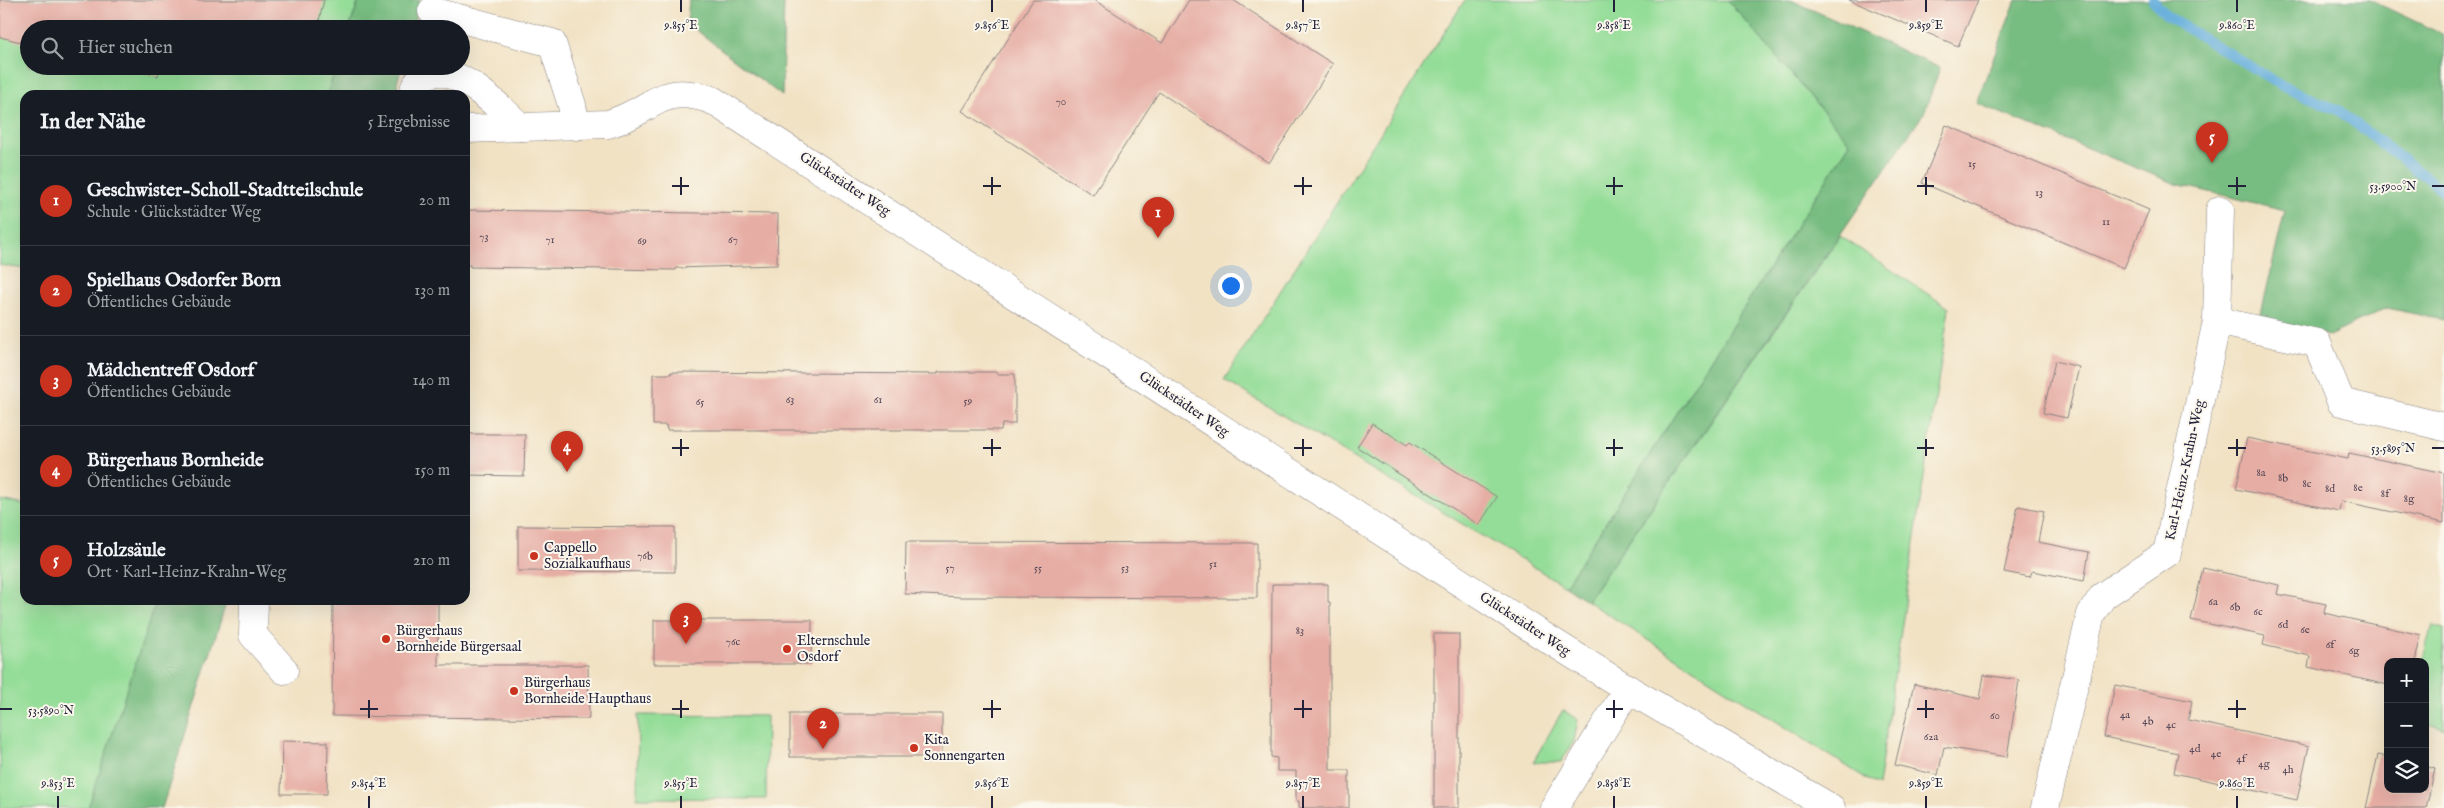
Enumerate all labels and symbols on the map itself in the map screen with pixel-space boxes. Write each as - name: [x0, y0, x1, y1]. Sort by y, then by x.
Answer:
- text: 9.855°E: [663, 18, 698, 33]
- text: 9.856°E: [974, 18, 1009, 33]
- text: 9.857°E: [1285, 18, 1320, 33]
- text: 9.858°E: [1596, 18, 1631, 33]
- text: 9.859°E: [1908, 18, 1943, 33]
- text: 9.860°E: [2218, 18, 2255, 33]
- house number: 70: [1056, 95, 1066, 109]
- pin: 5: [2196, 122, 2228, 163]
- street label: Glückstädter Weg: [796, 148, 894, 220]
- house number: 15: [1968, 157, 1976, 171]
- text: 53.5900°N: [2370, 179, 2417, 194]
- house number: 13: [2035, 186, 2043, 200]
- pin: 1: [1142, 197, 1174, 238]
- house number: 11: [2102, 215, 2110, 229]
- house number: 73: [479, 230, 489, 244]
- house number: 71: [545, 233, 555, 247]
- house number: 67: [728, 233, 738, 247]
- house number: 69: [637, 234, 647, 248]
- your location: [1218, 273, 1244, 299]
- street label: Glückstädter Weg: [1135, 367, 1233, 441]
- house number: 63: [786, 393, 794, 407]
- house number: 61: [874, 393, 882, 407]
- house number: 59: [964, 394, 973, 408]
- house number: 65: [696, 395, 704, 409]
- street label: Karl-Heinz-Krahn-Weg: [2161, 398, 2209, 542]
- pin: 4: [551, 431, 583, 472]
- text: 53.5895°N: [2371, 441, 2416, 456]
- house number: 8a: [2256, 466, 2266, 480]
- house number: 8b: [2278, 471, 2288, 485]
- house number: 8c: [2302, 477, 2312, 491]
- house number: 8e: [2353, 481, 2363, 495]
- house number: 8d: [2325, 482, 2335, 496]
- house number: 8f: [2381, 487, 2391, 501]
- house number: 8g: [2404, 492, 2415, 506]
- place label: Cappello Sozialkaufhaus: [544, 539, 630, 573]
- house number: 76b: [637, 549, 653, 563]
- marker: Cappello Sozialkaufhaus: [528, 550, 540, 562]
- house number: 51: [1209, 557, 1217, 571]
- house number: 57: [945, 561, 955, 575]
- house number: 55: [1034, 561, 1042, 575]
- house number: 53: [1121, 561, 1129, 575]
- street label: Glückstädter Weg: [1476, 588, 1574, 660]
- house number: 6a: [2208, 595, 2218, 609]
- house number: 6b: [2230, 600, 2240, 614]
- pin: 3: [670, 603, 702, 644]
- house number: 6c: [2253, 605, 2263, 619]
- house number: 6d: [2278, 618, 2288, 632]
- place label: Bürgerhaus Bornheide Bürgersaal: [396, 622, 522, 656]
- house number: 6e: [2300, 623, 2310, 637]
- house number: 83: [1296, 624, 1304, 638]
- place label: Elternschule Osdorf: [797, 632, 871, 666]
- marker: Bürgerhaus Bornheide Bürgersaal: [380, 633, 392, 645]
- house number: 76c: [726, 635, 741, 649]
- house number: 6f: [2326, 638, 2336, 652]
- marker: Elternschule Osdorf: [781, 643, 793, 655]
- house number: 6g: [2349, 644, 2360, 658]
- place label: Bürgerhaus Bornheide Haupthaus: [524, 674, 651, 708]
- marker: Bürgerhaus Bornheide Haupthaus: [508, 685, 520, 697]
- text: 53.5890°N: [28, 703, 75, 718]
- pin: 2: [807, 708, 839, 749]
- house number: 4a: [2120, 708, 2130, 722]
- house number: 60: [1990, 709, 2000, 723]
- house number: 4b: [2142, 714, 2154, 728]
- house number: 4c: [2166, 718, 2176, 732]
- house number: 62a: [1924, 730, 1939, 744]
- place label: Kita Sonnengarten: [924, 731, 1005, 765]
- marker: Kita Sonnengarten: [908, 742, 920, 754]
- house number: 4d: [2189, 742, 2201, 756]
- house number: 4e: [2211, 747, 2221, 761]
- house number: 4f: [2236, 752, 2248, 766]
- house number: 4g: [2258, 757, 2271, 771]
- house number: 4h: [2282, 763, 2294, 777]
- text: 9.853°E: [40, 776, 75, 791]
- text: 9.854°E: [351, 776, 386, 791]
- text: 9.855°E: [663, 776, 698, 791]
- text: 9.856°E: [974, 776, 1009, 791]
- text: 9.857°E: [1285, 776, 1320, 791]
- text: 9.858°E: [1596, 776, 1631, 791]
- text: 9.859°E: [1908, 776, 1943, 791]
- text: 9.860°E: [2218, 776, 2255, 791]

